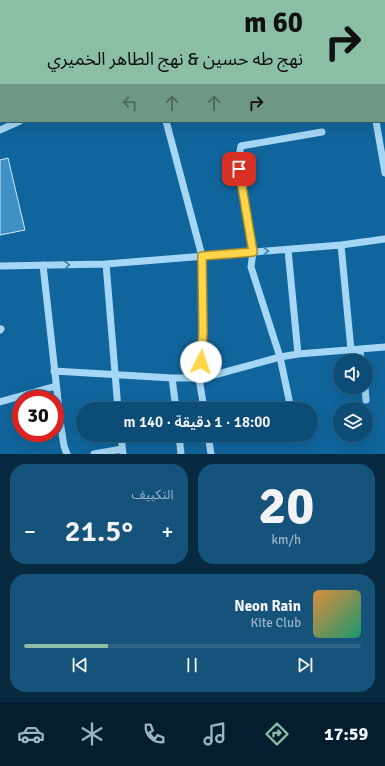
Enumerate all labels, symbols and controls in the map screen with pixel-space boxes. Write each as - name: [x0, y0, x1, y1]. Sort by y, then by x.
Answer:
- text: 60 m: [244, 6, 303, 40]
- icon: right: [317, 16, 369, 68]
- text: نهج طه حسين & نهج الطاهر الخميري: [47, 48, 303, 70]
- icon: left: [119, 92, 141, 114]
- icon: ahead: [161, 92, 183, 114]
- icon: ahead: [203, 92, 225, 114]
- icon: right: [245, 92, 267, 114]
- pin: [222, 152, 256, 186]
- icon: arrive: [228, 158, 250, 180]
- one-way arrow: [263, 247, 269, 255]
- one-way arrow: [64, 261, 70, 269]
- position arrow: [180, 341, 222, 383]
- map controls: [333, 354, 373, 442]
- button: sound: [333, 354, 373, 394]
- speed limit sign: 30: [12, 390, 64, 442]
- button: layers: [333, 402, 373, 442]
- text: 18:00 · 1 دقيقة · 140 m: [124, 413, 270, 431]
- text: 20: [258, 474, 314, 538]
- text: التكييف: [132, 487, 174, 503]
- text: 21.5°: [65, 513, 133, 550]
- text: −: [24, 518, 36, 545]
- text: +: [162, 518, 174, 545]
- text: km/h: [272, 532, 301, 548]
- text: Neon Rain: [234, 597, 301, 615]
- text: Kite Club: [251, 615, 301, 631]
- icon: previous: [69, 654, 91, 676]
- icon: pause: [181, 654, 203, 676]
- icon: next: [294, 654, 316, 676]
- icon: car: [17, 720, 45, 748]
- icon: climate: [78, 720, 106, 748]
- icon: phone: [140, 720, 168, 748]
- icon: music: [201, 720, 229, 748]
- icon: directions: [263, 720, 291, 748]
- text: 17:59: [324, 723, 368, 745]

